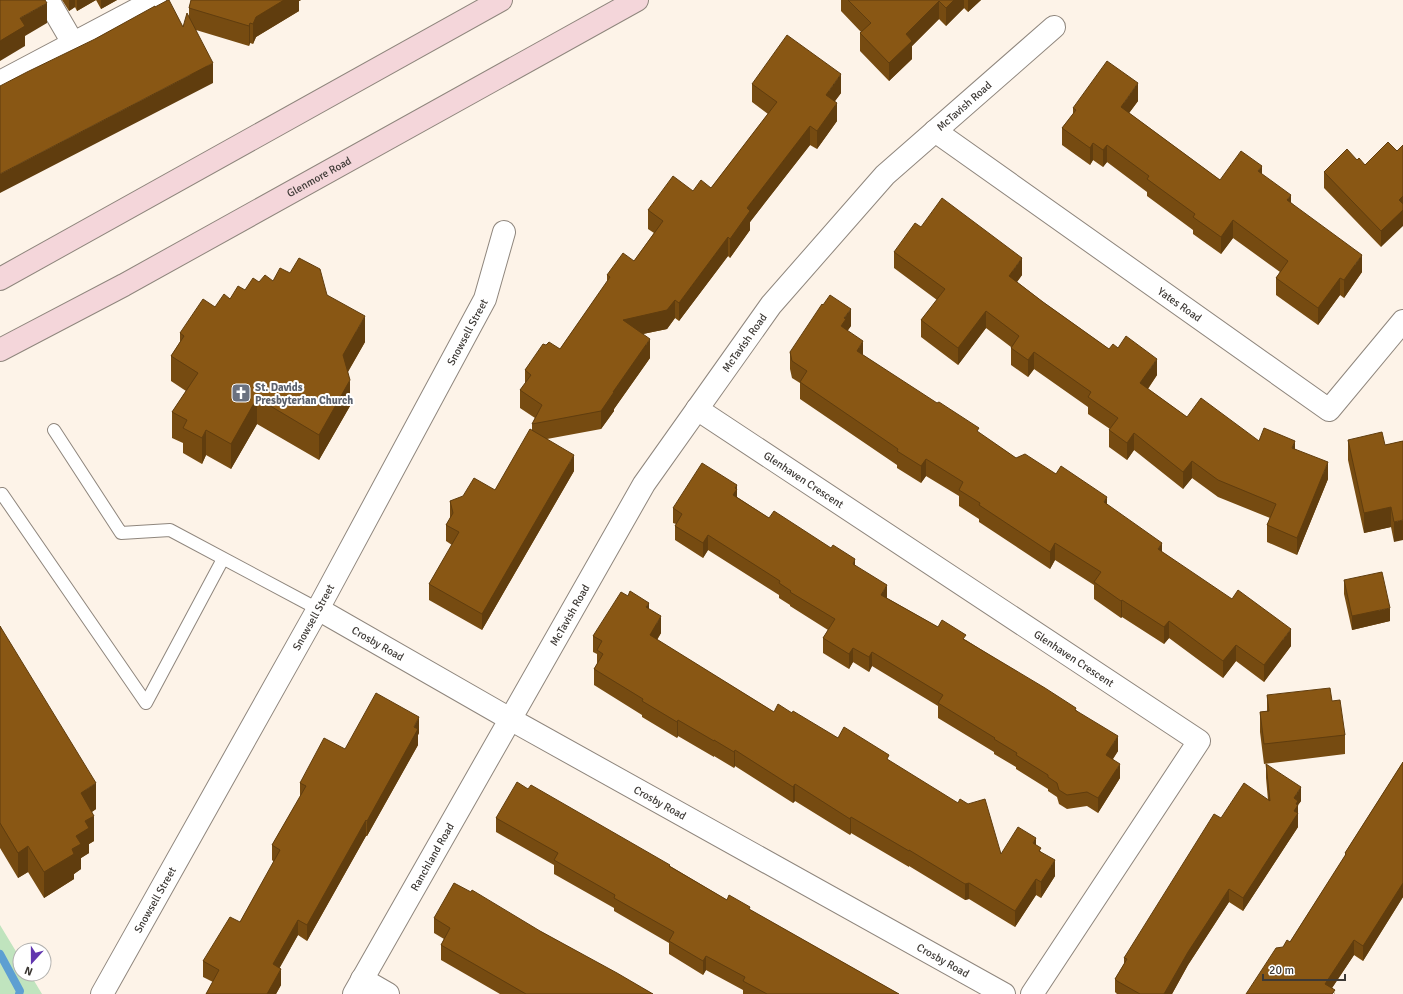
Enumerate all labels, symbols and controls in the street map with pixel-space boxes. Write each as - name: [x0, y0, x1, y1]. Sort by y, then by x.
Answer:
- street label: McTavish Road: [934, 79, 995, 134]
- street label: Glenmore Road: [285, 154, 354, 200]
- street label: Yates Road: [1155, 285, 1204, 325]
- street label: Snowsell Street: [444, 297, 491, 368]
- street label: McTavish Road: [719, 311, 770, 375]
- place label: St. Davids Presbyterian Church: [255, 381, 353, 407]
- church icon: St. Davids Presbyterian Church: [230, 382, 252, 404]
- street label: Glenhaven Crescent: [761, 449, 846, 511]
- street label: Snowsell Street: [290, 582, 337, 653]
- street label: McTavish Road: [547, 582, 593, 648]
- street label: Crosby Road: [349, 624, 406, 664]
- street label: Glenhaven Crescent: [1031, 628, 1116, 690]
- street label: Crosby Road: [631, 783, 688, 823]
- street label: Ranchland Road: [408, 821, 457, 893]
- street label: Snowsell Street: [132, 865, 179, 935]
- street label: Crosby Road: [914, 941, 972, 980]
- north arrow: [12, 942, 52, 982]
- scale bar: [1263, 956, 1345, 982]
- text: N: [23, 963, 34, 978]
- text: 20 m: [1269, 963, 1294, 978]

